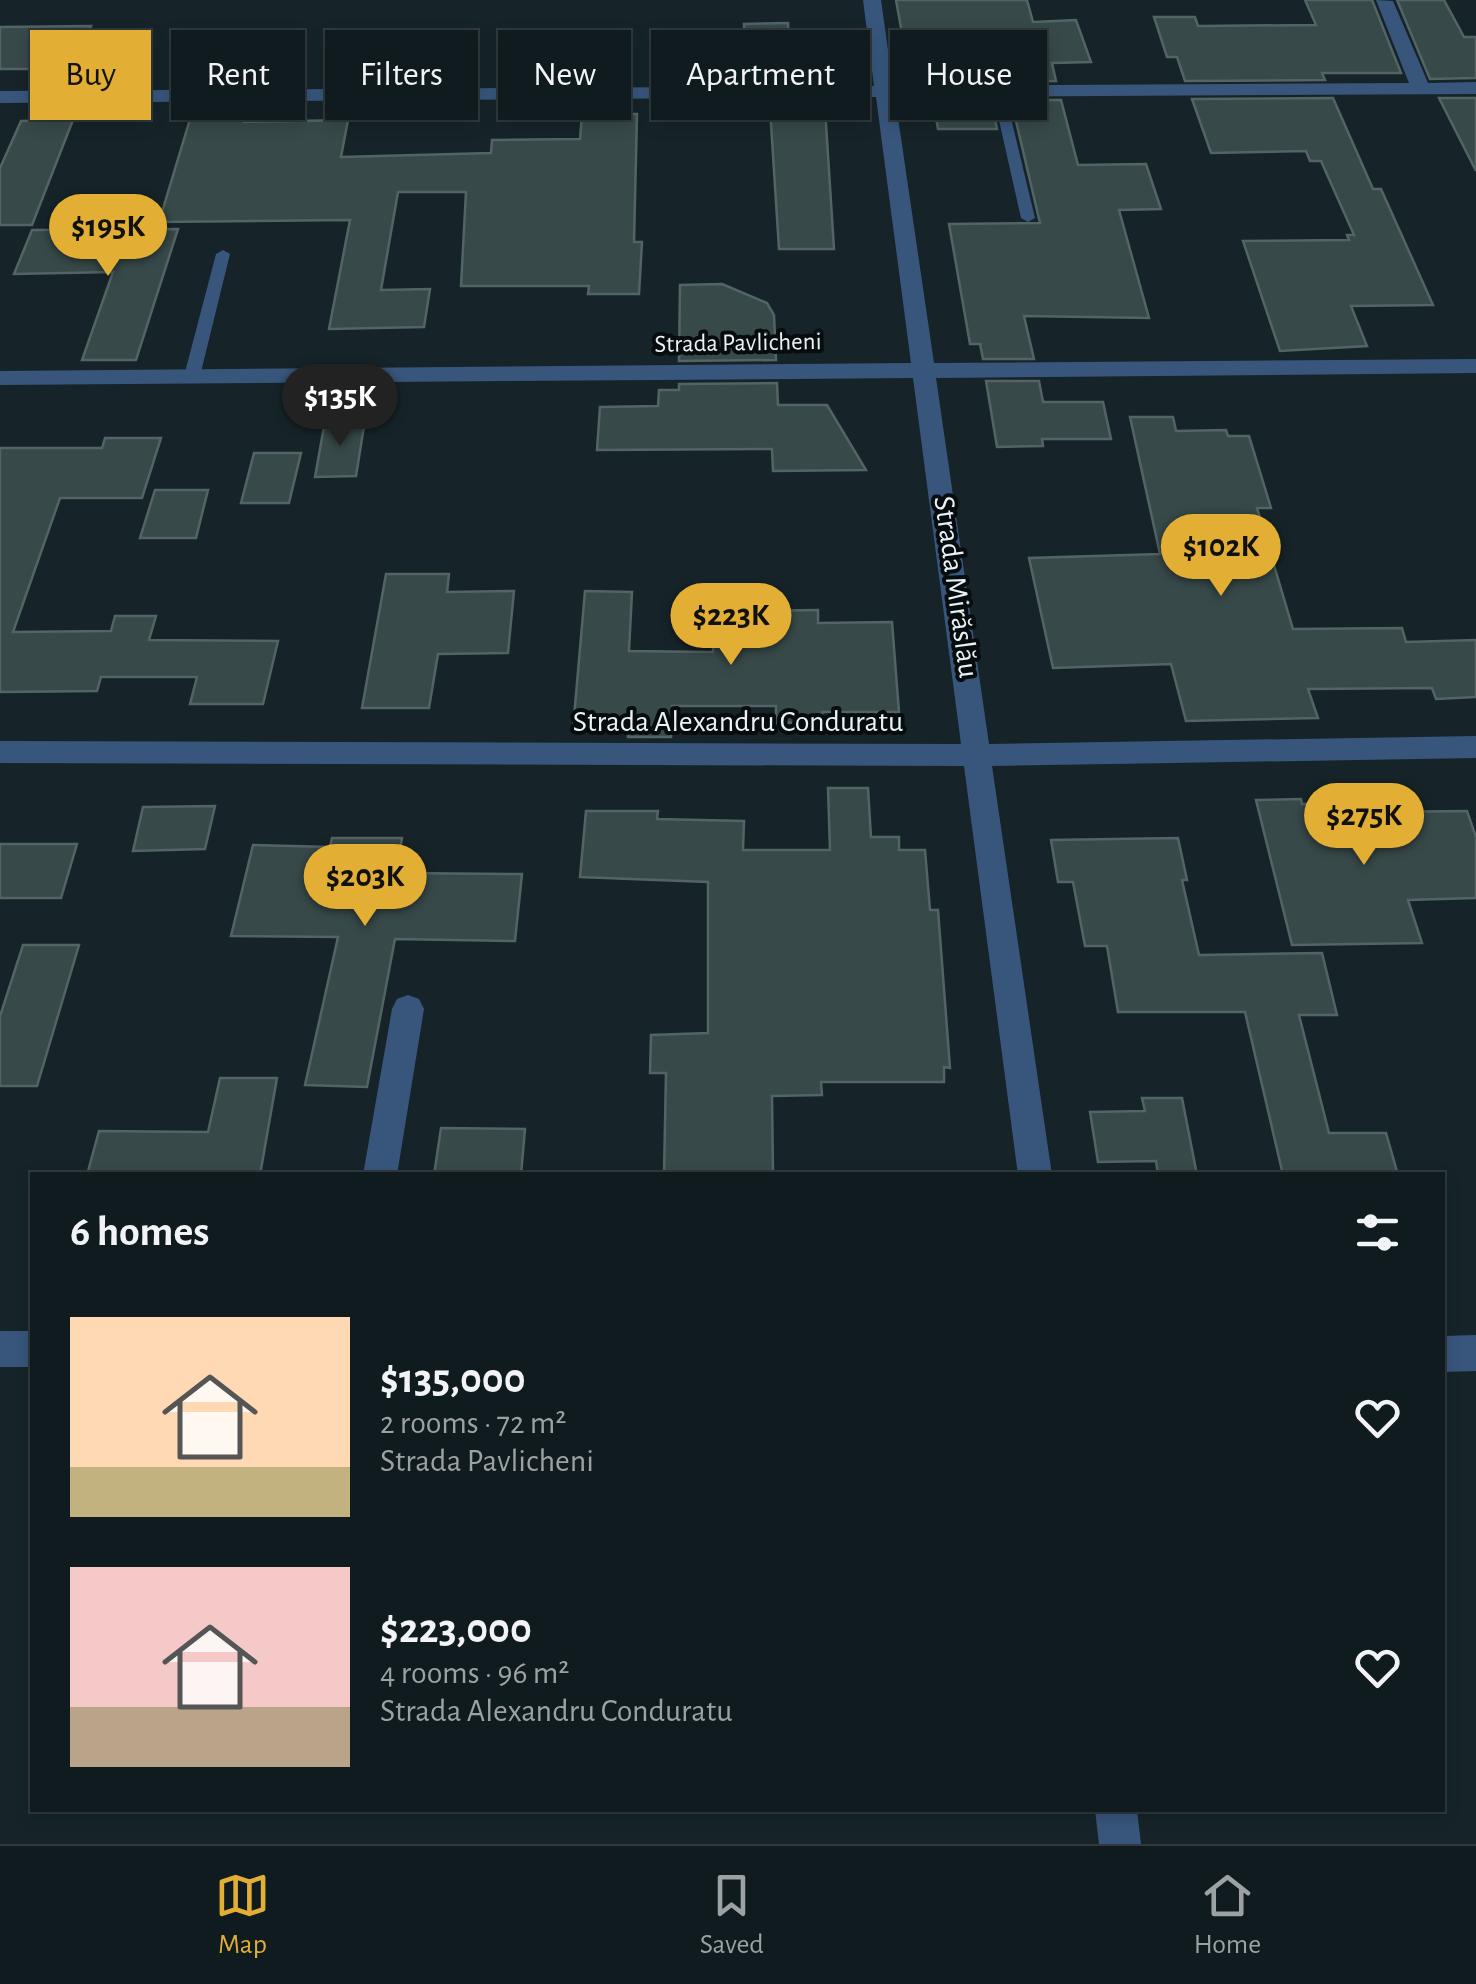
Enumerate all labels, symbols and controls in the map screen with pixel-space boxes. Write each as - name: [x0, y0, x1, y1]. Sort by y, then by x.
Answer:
- chip: Buy: [30, 30, 151, 120]
- chip: Rent: [171, 30, 305, 120]
- chip: Filters: [325, 30, 478, 120]
- chip: New: [498, 30, 631, 120]
- chip: Apartment: [651, 30, 870, 120]
- chip: House: [890, 30, 1047, 120]
- pin: $195K: [38, 194, 178, 279]
- text: $195K: [71, 210, 145, 242]
- street label: Strada Pavlicheni: [654, 329, 822, 357]
- pin: $135K: [270, 364, 410, 449]
- text: $135K: [304, 380, 376, 412]
- street label: Strada Mirăslău: [928, 494, 984, 680]
- pin: $102K: [1151, 514, 1291, 599]
- text: $102K: [1183, 530, 1259, 562]
- pin: $223K: [661, 583, 801, 668]
- text: $223K: [692, 599, 770, 631]
- street label: Strada Alexandru Conduratu: [573, 707, 903, 737]
- pin: $275K: [1294, 783, 1434, 868]
- text: $275K: [1326, 799, 1402, 831]
- pin: $203K: [295, 844, 435, 929]
- text: $203K: [326, 860, 404, 892]
- icon: filters: [1350, 1205, 1405, 1260]
- text: 6 homes: [70, 1211, 209, 1253]
- icon: home: [150, 1357, 270, 1477]
- text: $135,000: [380, 1358, 526, 1400]
- icon: heart: [1350, 1390, 1405, 1445]
- text: 2 rooms · 72 m²: [380, 1407, 567, 1439]
- text: Strada Pavlicheni: [380, 1445, 594, 1477]
- icon: home: [150, 1607, 270, 1727]
- text: $223,000: [380, 1608, 532, 1650]
- icon: heart: [1350, 1640, 1405, 1695]
- text: 4 rooms · 96 m²: [380, 1657, 570, 1689]
- text: Strada Alexandru Conduratu: [380, 1695, 732, 1727]
- tab: Map: [215, 1868, 270, 1962]
- tab: Saved: [700, 1868, 764, 1962]
- tab: Home: [1194, 1868, 1261, 1962]

